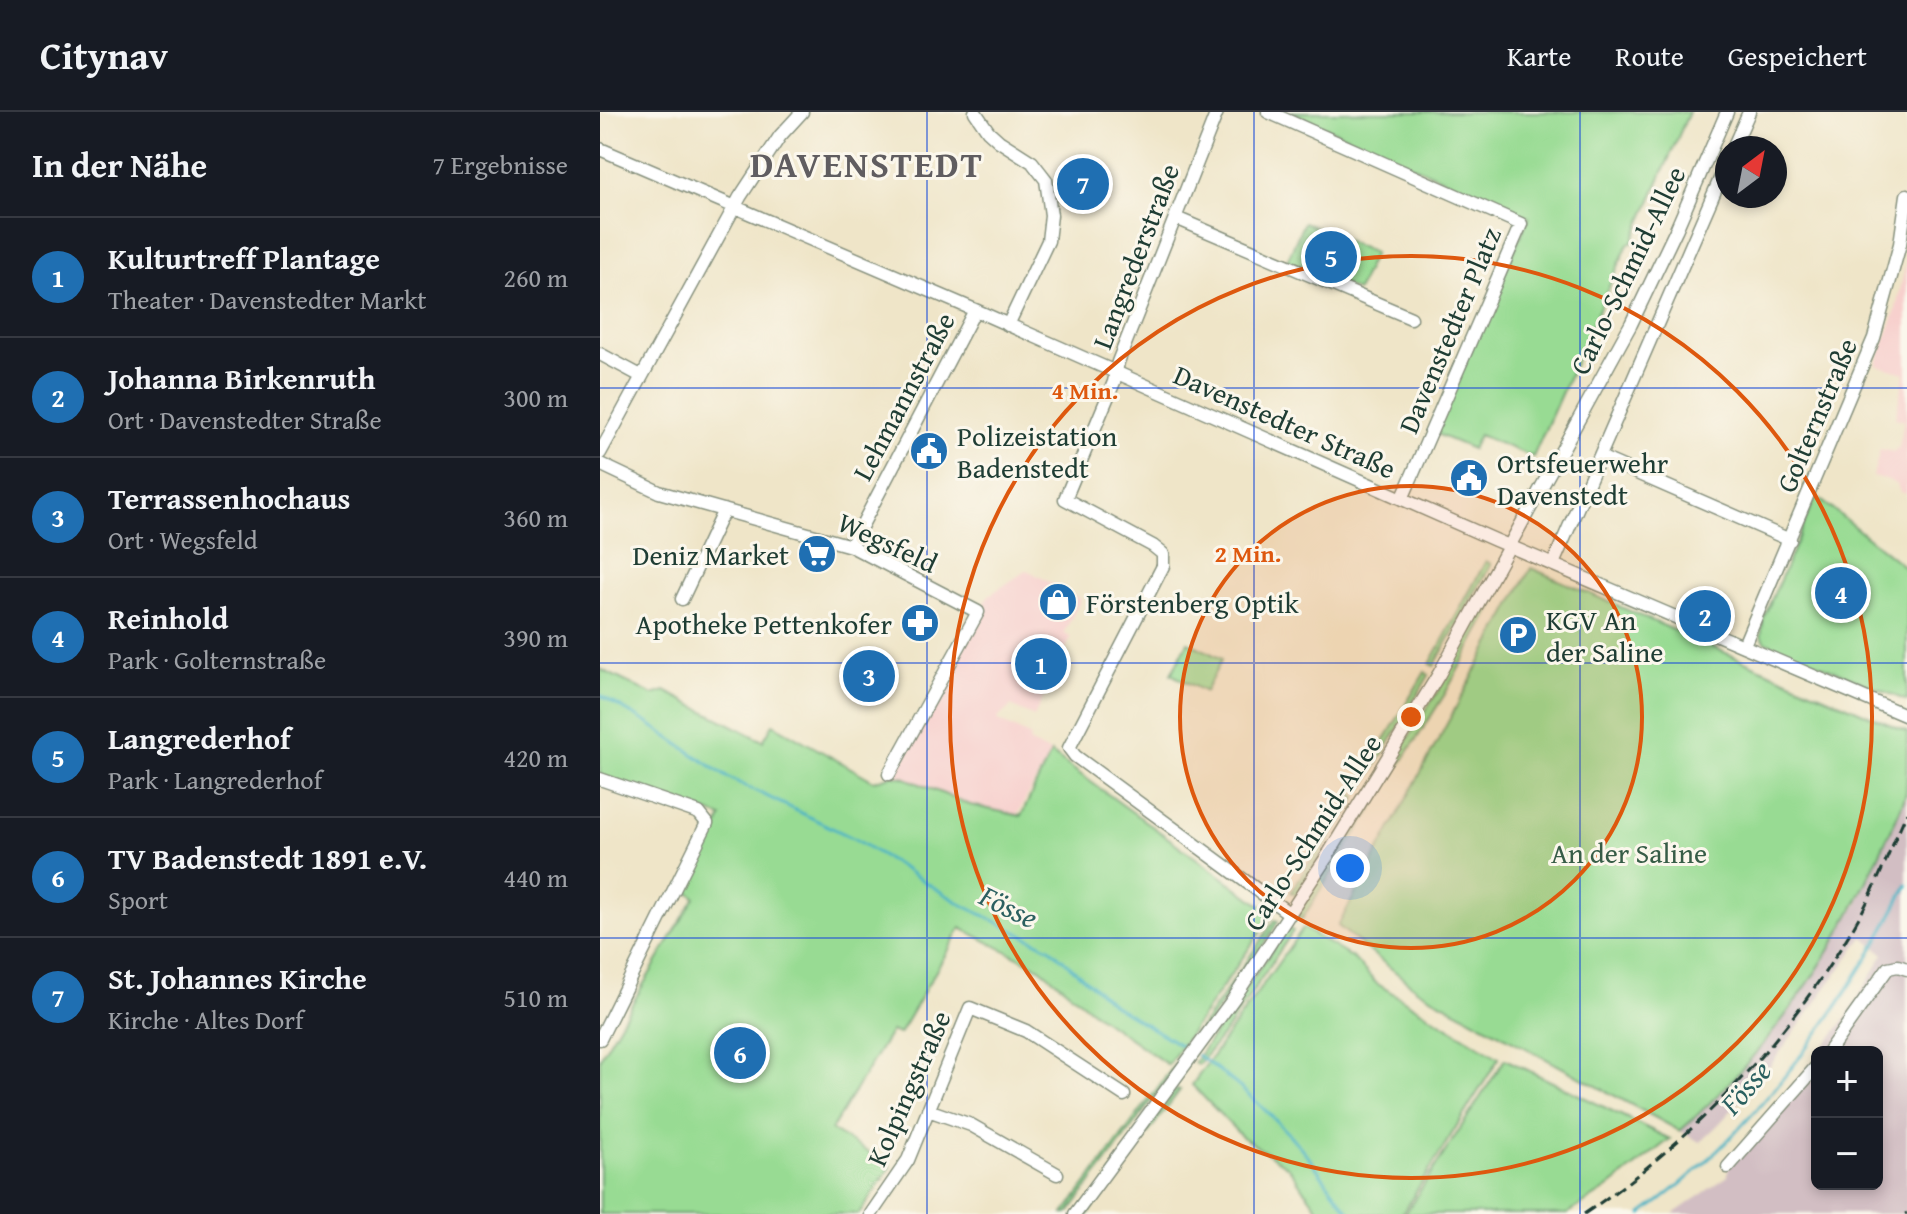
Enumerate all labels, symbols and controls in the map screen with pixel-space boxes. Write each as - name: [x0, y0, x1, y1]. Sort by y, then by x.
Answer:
- text: Citynav: [40, 27, 168, 83]
- text: Karte: [1507, 35, 1571, 76]
- text: Route: [1615, 35, 1684, 76]
- text: Gespeichert: [1728, 35, 1867, 76]
- north arrow: [1715, 136, 1787, 208]
- district label: DAVENSTEDT: [750, 137, 984, 190]
- text: In der Nähe: [32, 140, 207, 189]
- text: 7 Ergebnisse: [433, 145, 568, 184]
- pin: 7: [1057, 154, 1109, 214]
- street label: Langrederstraße: [1081, 157, 1189, 355]
- street label: Carlo-Schmid-Allee: [1559, 159, 1695, 381]
- street label: Davenstedter Platz: [1387, 221, 1511, 439]
- pin: 5: [1305, 227, 1357, 287]
- text: Kulturtreff Plantage: [108, 236, 380, 280]
- text: 1: [51, 258, 65, 297]
- text: 260 m: [503, 258, 568, 297]
- text: Theater · Davenstedter Markt: [108, 280, 426, 319]
- street label: Lehmannstraße: [841, 305, 965, 487]
- street label: Golternstraße: [1765, 332, 1867, 498]
- street label: Davenstedter Straße: [1167, 354, 1403, 488]
- text: Johanna Birkenruth: [108, 356, 375, 400]
- text: 4 Min.: [1052, 373, 1118, 408]
- text: 2: [51, 378, 65, 417]
- text: 300 m: [503, 378, 568, 417]
- text: Ort · Davenstedter Straße: [108, 400, 382, 439]
- place label: Polizeistation Badenstedt: [957, 415, 1118, 488]
- public building icon: Polizeistation Badenstedt: [908, 430, 950, 472]
- place label: Ortsfeuerwehr Davenstedt: [1497, 442, 1669, 515]
- public building icon: Ortsfeuerwehr Davenstedt: [1448, 457, 1490, 499]
- text: Terrassenhochaus: [108, 476, 350, 520]
- text: 3: [51, 498, 65, 537]
- text: 360 m: [503, 498, 568, 537]
- street label: Wegsfeld: [831, 501, 945, 583]
- text: Ort · Wegsfeld: [108, 520, 258, 559]
- supermarket icon: Deniz Market: [796, 533, 838, 575]
- place label: Deniz Market: [632, 534, 789, 575]
- text: 2 Min.: [1215, 536, 1281, 571]
- pin: 4: [1815, 563, 1867, 623]
- shop icon: Förstenberg Optik: [1037, 581, 1079, 623]
- place label: Förstenberg Optik: [1086, 582, 1299, 623]
- pin: 2: [1679, 586, 1731, 646]
- text: Reinhold: [108, 596, 229, 640]
- place label: KGV An der Saline: [1546, 599, 1663, 672]
- pharmacy icon: Apotheke Pettenkofer: [899, 602, 941, 644]
- place label: Apotheke Pettenkofer: [635, 603, 892, 644]
- parking icon: KGV An der Saline: [1497, 614, 1539, 656]
- text: 4: [51, 618, 65, 657]
- text: 390 m: [503, 618, 568, 657]
- pin: 1: [1015, 634, 1067, 694]
- text: Park · Golternstraße: [108, 640, 326, 679]
- pin: 3: [843, 646, 895, 706]
- centre of rings: [1397, 703, 1425, 731]
- text: Langrederhof: [108, 716, 290, 760]
- street label: Carlo-Schmid-Allee: [1233, 725, 1391, 939]
- text: 5: [51, 738, 65, 777]
- text: 420 m: [503, 738, 568, 777]
- text: Park · Langrederhof: [108, 760, 322, 799]
- park label: An der Saline: [1551, 832, 1707, 873]
- text: TV Badenstedt 1891 e.V.: [108, 836, 427, 880]
- your location: [1330, 848, 1370, 888]
- text: 6: [51, 858, 65, 897]
- text: 440 m: [503, 858, 568, 897]
- water label: Fösse: [972, 873, 1046, 939]
- text: Sport: [108, 880, 168, 919]
- text: St. Johannes Kirche: [108, 956, 367, 1000]
- text: 7: [51, 978, 65, 1017]
- text: 510 m: [503, 978, 568, 1017]
- text: Kirche · Altes Dorf: [108, 1000, 303, 1039]
- street label: Kolpingstraße: [855, 1004, 961, 1172]
- pin: 6: [714, 1023, 766, 1083]
- map controls: [1811, 1046, 1883, 1190]
- button: +: [1811, 1046, 1883, 1118]
- water label: Fösse: [1708, 1050, 1781, 1125]
- button: −: [1811, 1118, 1883, 1190]

